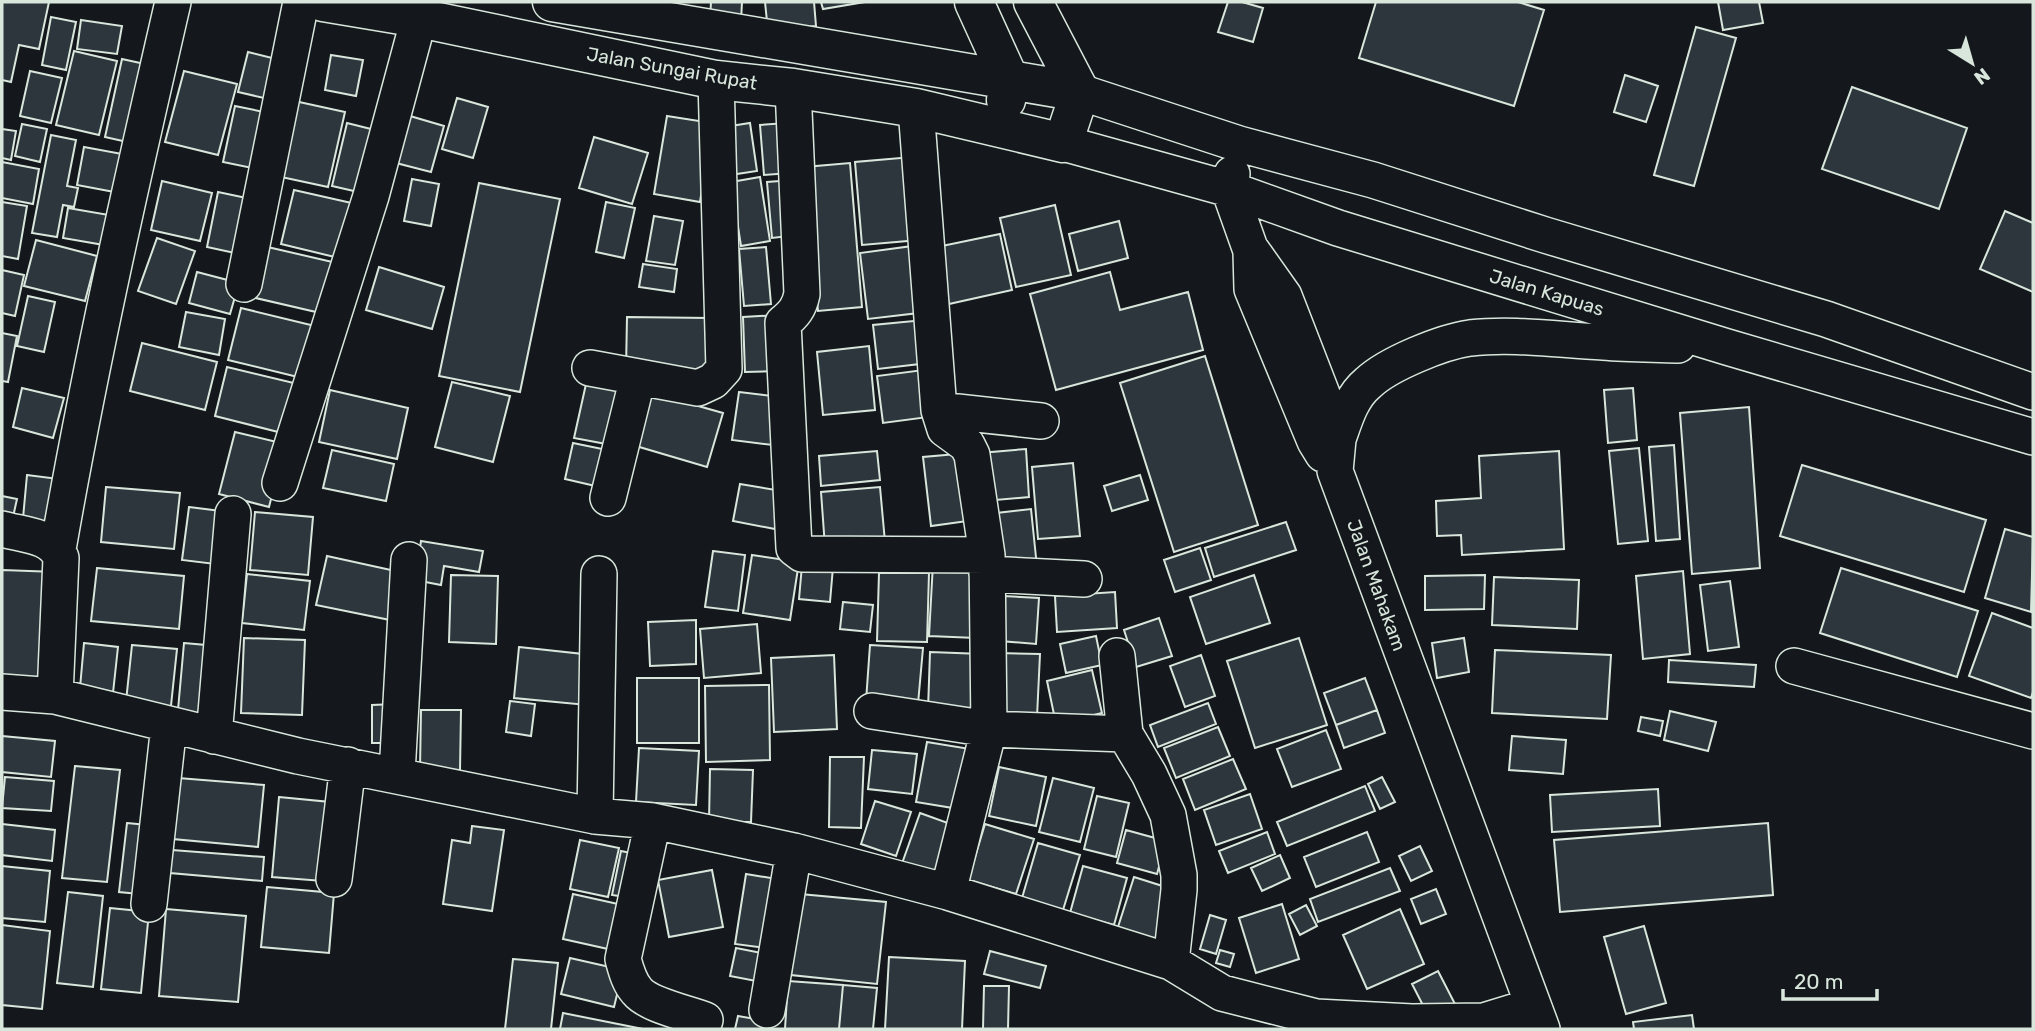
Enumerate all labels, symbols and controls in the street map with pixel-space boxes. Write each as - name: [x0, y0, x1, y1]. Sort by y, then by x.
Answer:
- north arrow: [1937, 28, 2007, 98]
- street label: Jalan Sungai Rupat: [585, 42, 759, 95]
- text: N: [1970, 63, 1994, 89]
- street label: Jalan Kapuas: [1487, 264, 1607, 321]
- street label: Jalan Mahakam: [1342, 516, 1411, 654]
- scale bar: [1783, 958, 1878, 1002]
- text: 20 m: [1794, 969, 1843, 994]

